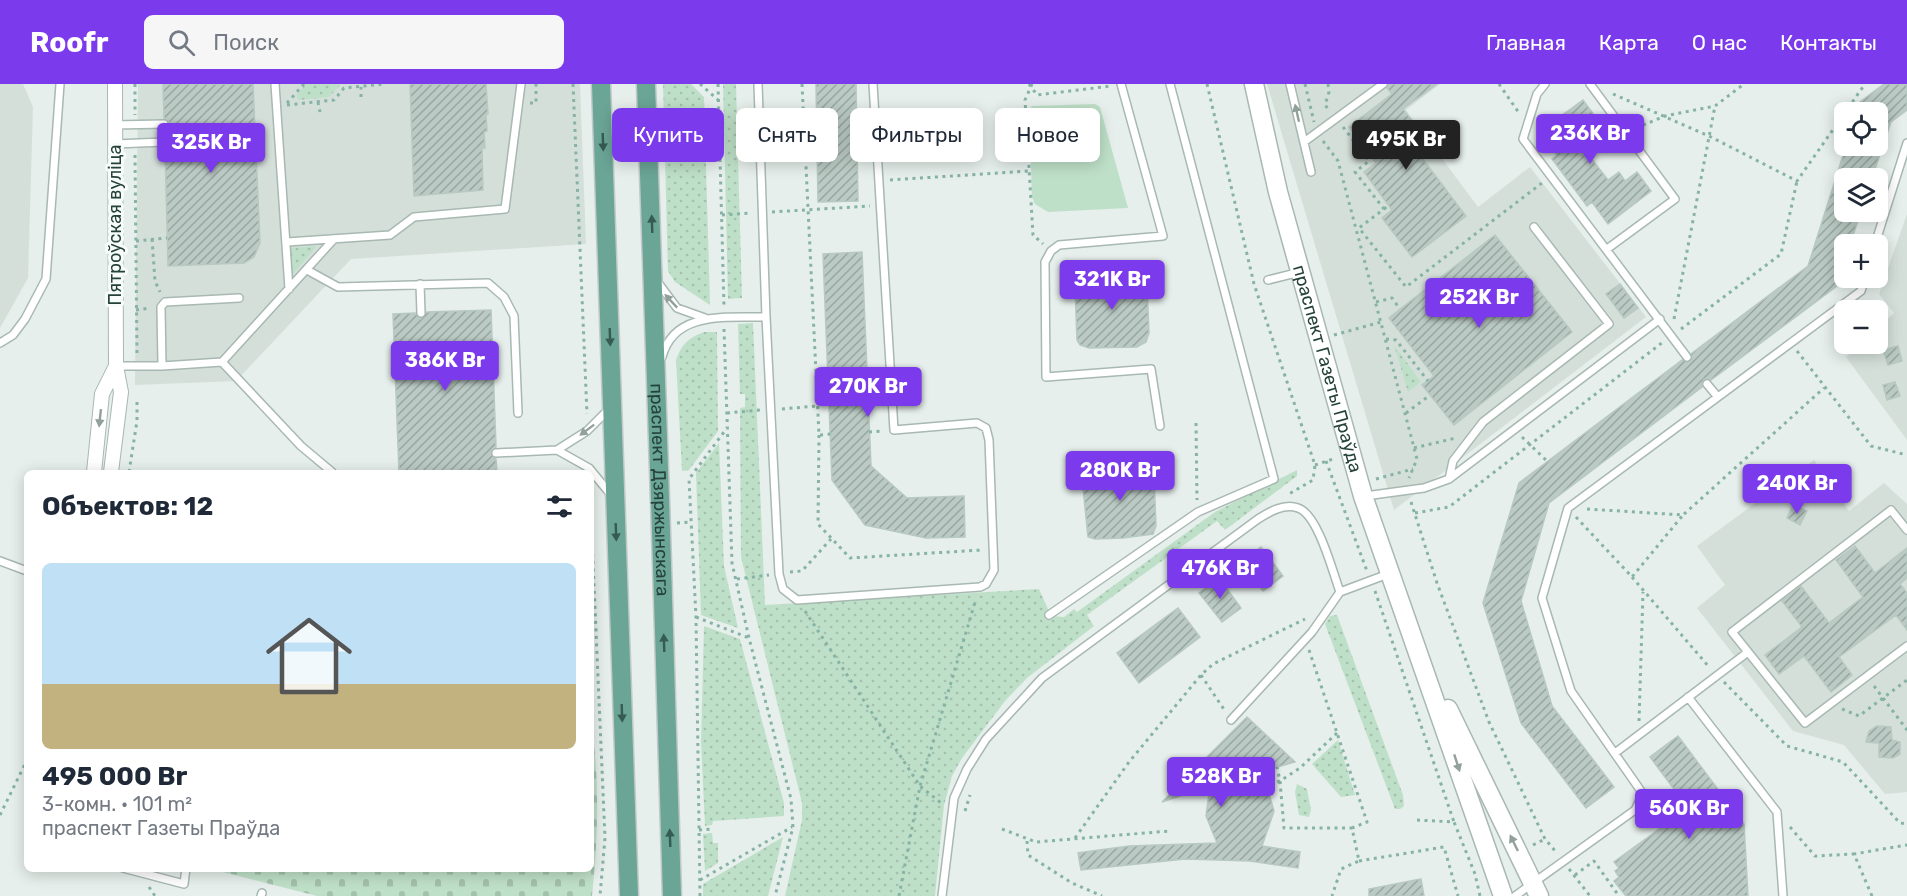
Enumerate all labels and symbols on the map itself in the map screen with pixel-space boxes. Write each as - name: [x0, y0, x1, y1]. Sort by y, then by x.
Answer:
- one-way arrow: [1292, 104, 1302, 122]
- pin: 236K Br: [1535, 114, 1645, 165]
- pin: 495K Br: [1351, 120, 1461, 171]
- pin: 325K Br: [156, 123, 266, 174]
- one-way arrow: [599, 133, 608, 152]
- street label: Пятроўская вуліца: [104, 144, 126, 306]
- one-way arrow: [647, 215, 656, 234]
- pin: 321K Br: [1057, 260, 1167, 311]
- street label: праспект Газеты Праўда: [1288, 262, 1367, 475]
- pin: 252K Br: [1424, 278, 1534, 329]
- one-way arrow: [664, 294, 678, 309]
- one-way arrow: [605, 328, 614, 347]
- pin: 386K Br: [390, 341, 500, 392]
- pin: 270K Br: [813, 367, 923, 418]
- street label: праспект Дзяржынскага: [646, 383, 674, 597]
- one-way arrow: [95, 408, 105, 427]
- one-way arrow: [580, 424, 595, 436]
- pin: 280K Br: [1065, 451, 1175, 502]
- pin: 240K Br: [1742, 464, 1852, 515]
- one-way arrow: [611, 523, 621, 542]
- pin: 476K Br: [1165, 549, 1275, 600]
- one-way arrow: [659, 633, 668, 652]
- one-way arrow: [617, 703, 626, 722]
- one-way arrow: [1452, 754, 1462, 772]
- pin: 528K Br: [1166, 757, 1276, 808]
- pin: 560K Br: [1634, 789, 1744, 840]
- one-way arrow: [666, 828, 675, 847]
- one-way arrow: [1510, 834, 1519, 851]

